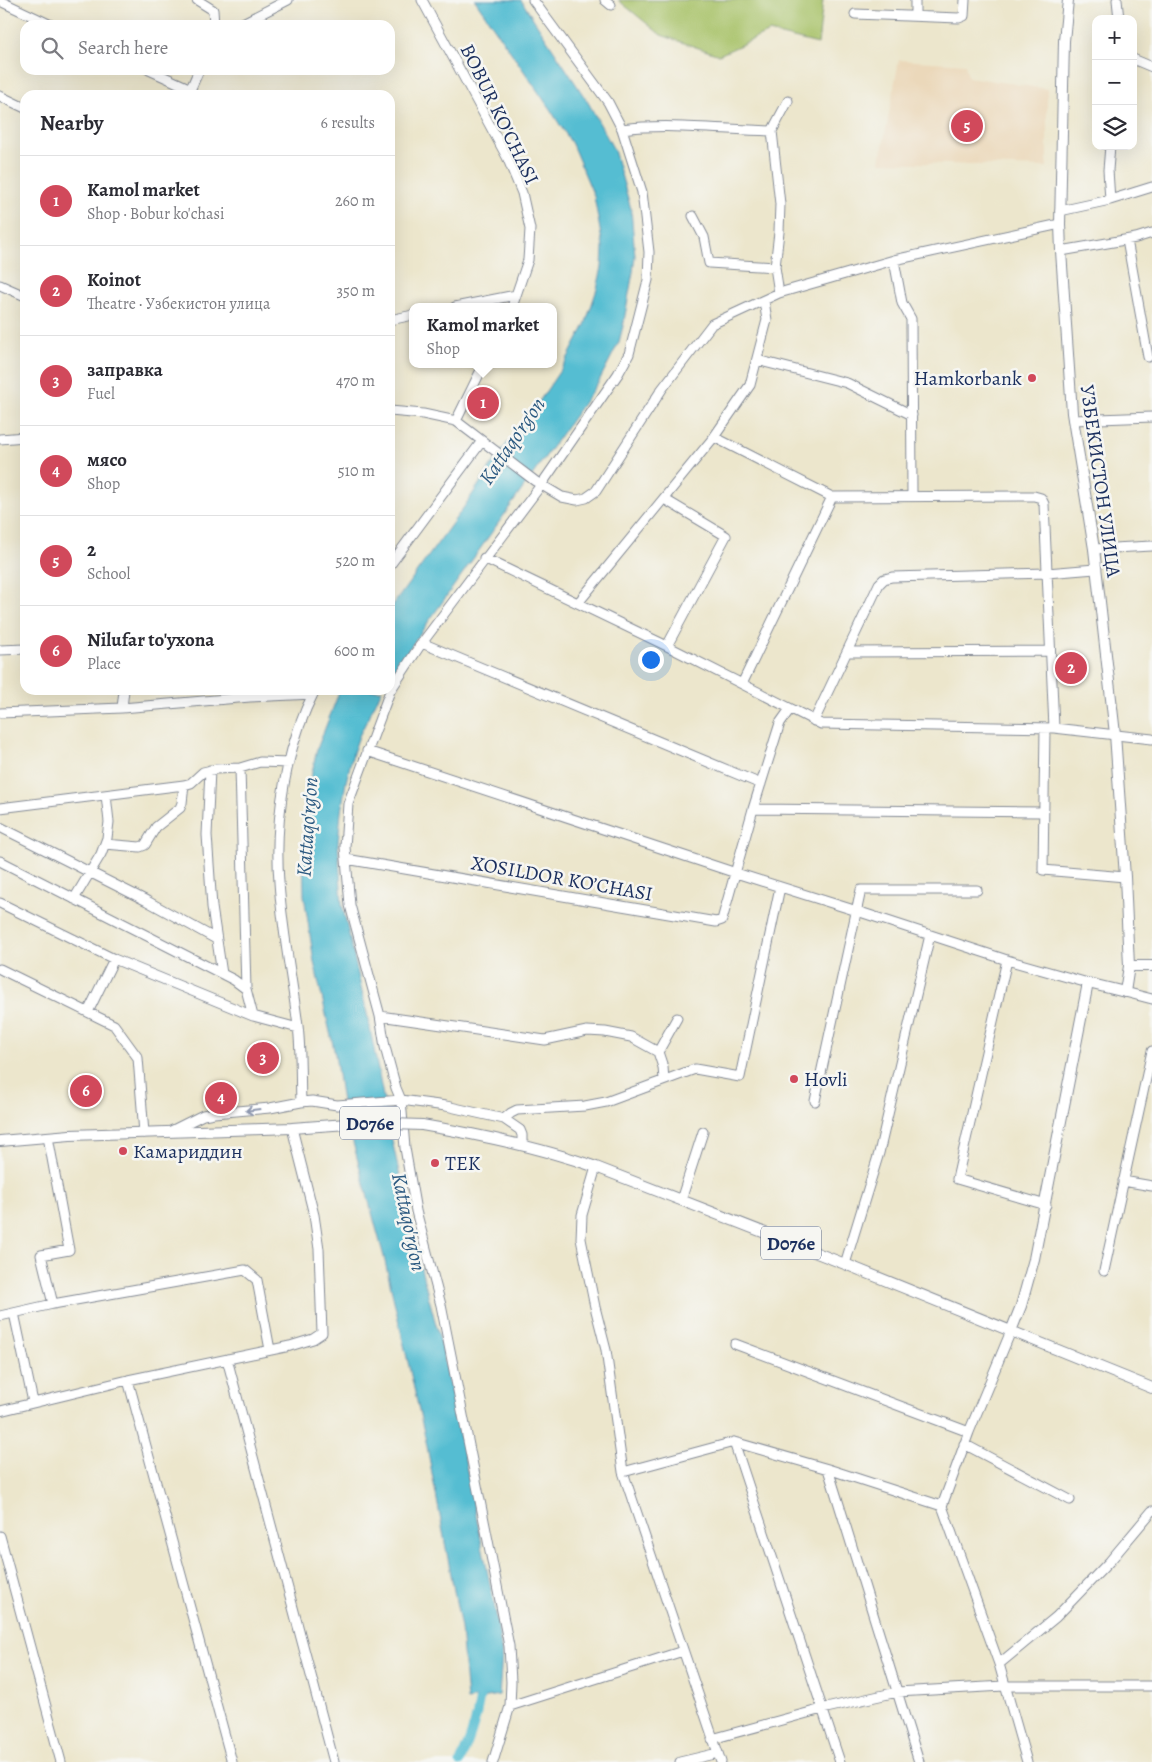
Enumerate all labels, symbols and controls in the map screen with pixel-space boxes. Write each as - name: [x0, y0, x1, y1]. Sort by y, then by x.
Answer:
- map controls: [1092, 15, 1137, 150]
- button: +: [1092, 15, 1137, 60]
- search box: [20, 20, 395, 75]
- icon: search: [38, 34, 66, 62]
- text: Search here: [78, 35, 168, 61]
- street label: BOBUR KO'CHASI: [454, 39, 545, 189]
- button: −: [1092, 60, 1137, 105]
- button: layers: [1092, 105, 1137, 150]
- pin: 5: [951, 107, 983, 145]
- text: Nearby: [40, 109, 103, 137]
- text: 6 results: [321, 112, 375, 134]
- text: Kamol market: [87, 177, 200, 203]
- text: 1: [53, 190, 59, 212]
- text: 260 m: [335, 190, 375, 212]
- text: Shop · Bobur ko'chasi: [87, 203, 224, 225]
- text: Koinot: [87, 267, 141, 293]
- text: 2: [52, 280, 60, 302]
- text: 350 m: [336, 280, 375, 302]
- text: Theatre · Узбекистон улица: [87, 293, 270, 315]
- popup: [409, 303, 557, 368]
- text: Kamol market: [427, 312, 539, 338]
- text: Shop: [427, 338, 460, 360]
- text: заправка: [87, 357, 163, 383]
- place label: Hamkorbank: [914, 365, 1022, 392]
- text: 3: [53, 370, 59, 392]
- text: 470 m: [336, 370, 375, 392]
- marker: Hamkorbank: [1026, 372, 1038, 384]
- text: Fuel: [87, 383, 115, 405]
- street label: УЗБЕКИСТОН УЛИЦА: [1074, 383, 1127, 579]
- pin: 1: [467, 384, 499, 422]
- water label: Kattaqo'rg'on: [472, 392, 552, 490]
- text: мясо: [87, 447, 127, 473]
- text: 4: [52, 460, 60, 482]
- text: 510 m: [338, 460, 375, 482]
- text: Shop: [87, 473, 120, 495]
- text: 2: [87, 537, 96, 563]
- text: 5: [53, 550, 59, 572]
- text: 520 m: [336, 550, 375, 572]
- text: School: [87, 563, 130, 585]
- text: Nilufar to'yxona: [87, 627, 215, 653]
- text: 6: [52, 640, 60, 662]
- text: 600 m: [334, 640, 375, 662]
- your location: [638, 647, 664, 673]
- pin: 2: [1055, 649, 1087, 687]
- text: Place: [87, 653, 121, 675]
- water label: Kattaqo'rg'on: [290, 776, 324, 878]
- street label: XOSILDOR KO’CHASI: [469, 849, 655, 908]
- pin: 3: [247, 1039, 279, 1077]
- place label: Hovli: [804, 1066, 848, 1093]
- pin: 6: [70, 1072, 102, 1110]
- marker: Hovli: [788, 1073, 800, 1085]
- pin: 4: [205, 1079, 237, 1117]
- one-way arrow: [246, 1105, 262, 1115]
- road number: D076e: [340, 1106, 400, 1140]
- place label: Камариддин: [133, 1138, 243, 1165]
- marker: Камариддин: [117, 1145, 129, 1157]
- place label: TEK: [445, 1150, 481, 1177]
- marker: TEK: [429, 1157, 441, 1169]
- water label: Kattaqo'rg'on: [385, 1170, 433, 1274]
- road number: D076e: [761, 1226, 821, 1260]

